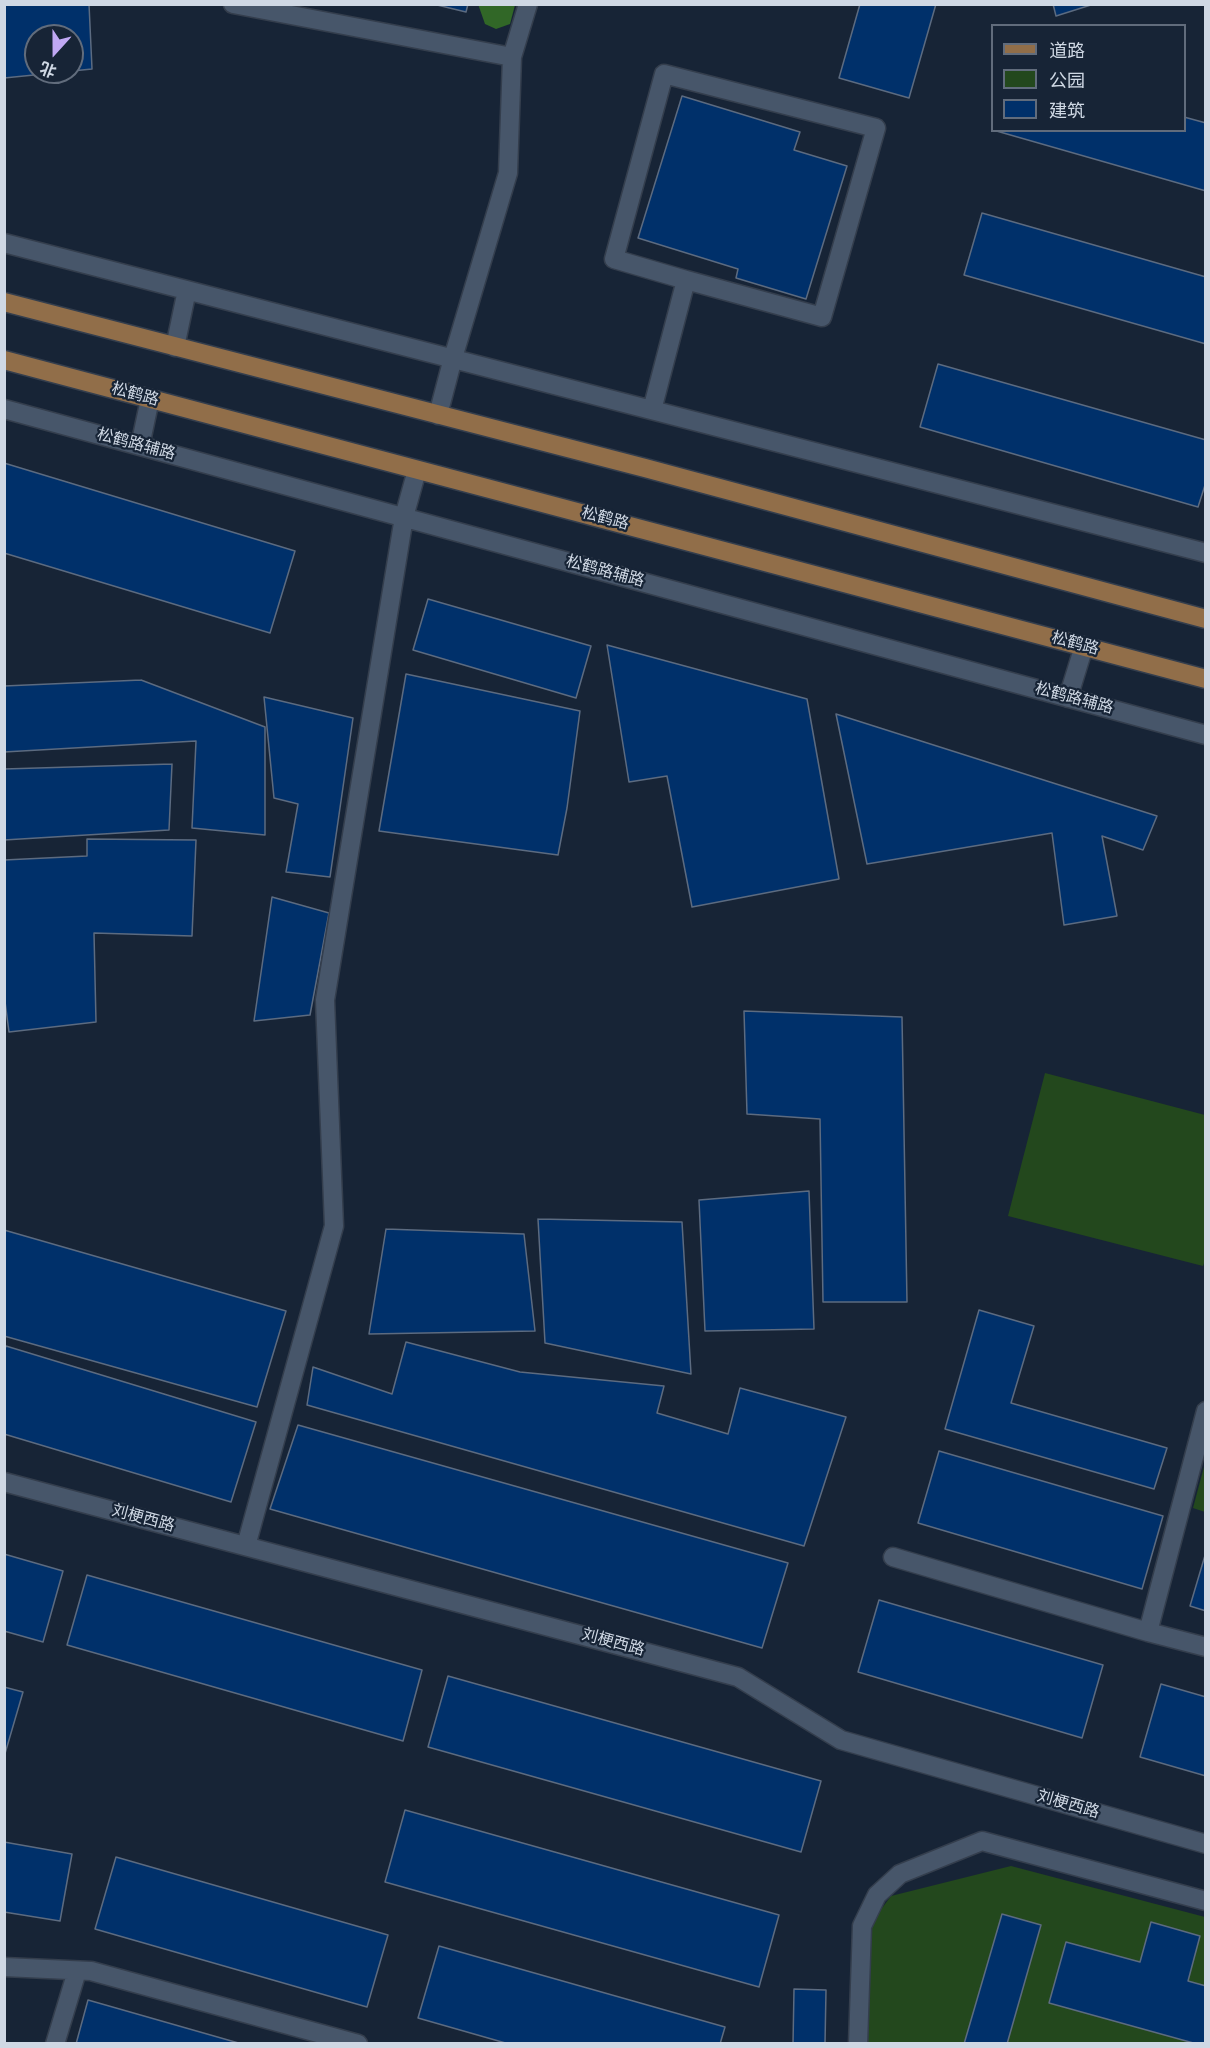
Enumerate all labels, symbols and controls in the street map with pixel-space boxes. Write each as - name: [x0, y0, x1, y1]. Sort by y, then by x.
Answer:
- north arrow: [24, 24, 84, 84]
- legend: [991, 24, 1186, 132]
- text: 道路: [1049, 40, 1085, 61]
- text: 北: [37, 58, 59, 81]
- text: 公园: [1049, 70, 1085, 91]
- text: 建筑: [1049, 100, 1085, 121]
- street label: 松鹤路: [109, 380, 161, 410]
- street label: 松鹤路辅路: [95, 425, 177, 465]
- street label: 松鹤路: [579, 504, 631, 534]
- street label: 松鹤路辅路: [564, 552, 646, 592]
- street label: 松鹤路: [1049, 629, 1101, 659]
- street label: 松鹤路辅路: [1033, 679, 1115, 719]
- street label: 刘梗西路: [110, 1501, 176, 1537]
- street label: 刘梗西路: [580, 1625, 646, 1661]
- street label: 刘梗西路: [1035, 1787, 1101, 1823]

